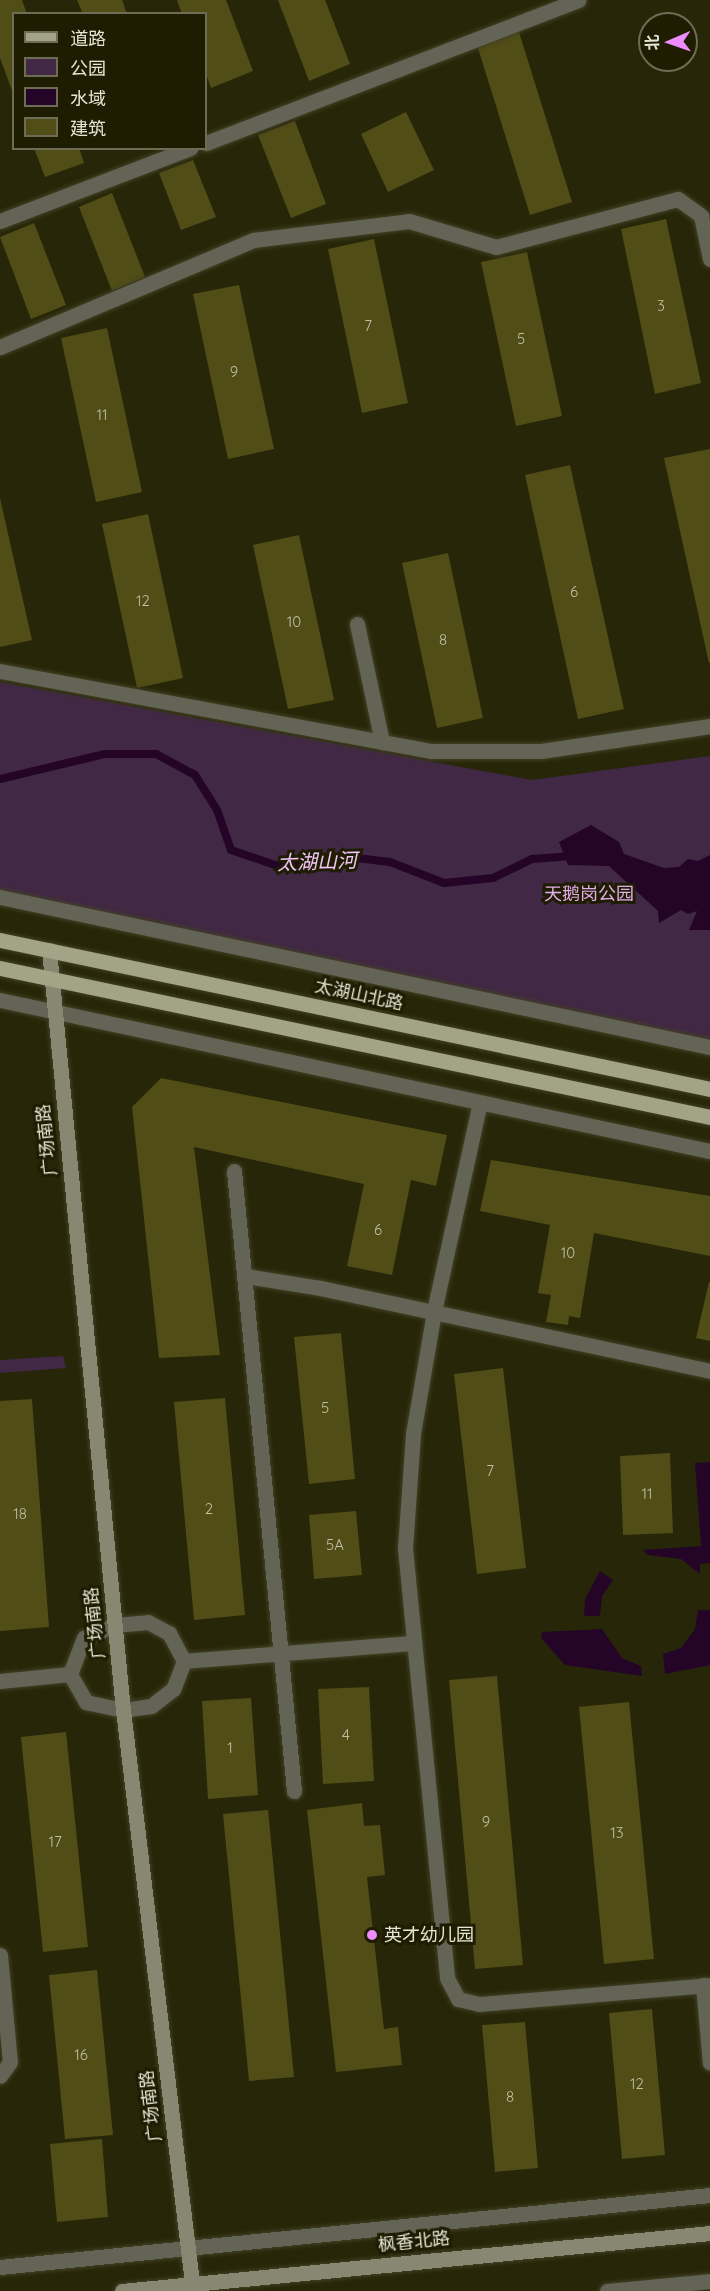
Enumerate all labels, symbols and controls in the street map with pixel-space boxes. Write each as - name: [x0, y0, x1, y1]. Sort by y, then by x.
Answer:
- legend: [12, 12, 207, 150]
- north arrow: [638, 12, 698, 72]
- text: 道路: [70, 27, 106, 50]
- text: 北: [642, 34, 662, 51]
- text: 公园: [70, 57, 106, 80]
- text: 水域: [70, 87, 106, 110]
- text: 建筑: [70, 117, 106, 140]
- house number: 3: [657, 297, 665, 315]
- house number: 7: [364, 317, 372, 335]
- house number: 5: [517, 330, 525, 348]
- house number: 9: [230, 363, 238, 381]
- house number: 11: [96, 406, 108, 424]
- house number: 6: [570, 583, 578, 601]
- house number: 12: [136, 592, 150, 610]
- house number: 10: [287, 613, 301, 631]
- house number: 8: [439, 631, 447, 649]
- water label: 太湖山河: [277, 848, 357, 874]
- park label: 天鹅岗公园: [544, 883, 634, 905]
- street label: 太湖山北路: [313, 975, 405, 1015]
- street label: 广场南路: [32, 1103, 62, 1177]
- house number: 6: [374, 1221, 382, 1239]
- house number: 10: [561, 1244, 575, 1262]
- house number: 5: [321, 1399, 329, 1417]
- house number: 7: [486, 1462, 494, 1480]
- house number: 11: [641, 1485, 653, 1503]
- house number: 2: [205, 1500, 213, 1518]
- house number: 18: [13, 1505, 27, 1523]
- house number: 5A: [326, 1536, 344, 1554]
- street label: 广场南路: [80, 1586, 110, 1660]
- house number: 4: [342, 1726, 350, 1744]
- house number: 1: [227, 1739, 233, 1757]
- house number: 9: [482, 1813, 490, 1831]
- house number: 13: [610, 1824, 624, 1842]
- house number: 17: [48, 1833, 62, 1851]
- place label: 英才幼儿园: [384, 1924, 474, 1946]
- marker: 英才幼儿园: [365, 1928, 379, 1942]
- house number: 16: [74, 2046, 88, 2064]
- street label: 广场南路: [136, 2069, 166, 2143]
- house number: 12: [630, 2075, 644, 2093]
- house number: 8: [506, 2088, 514, 2106]
- street label: 枫香北路: [377, 2227, 451, 2257]

